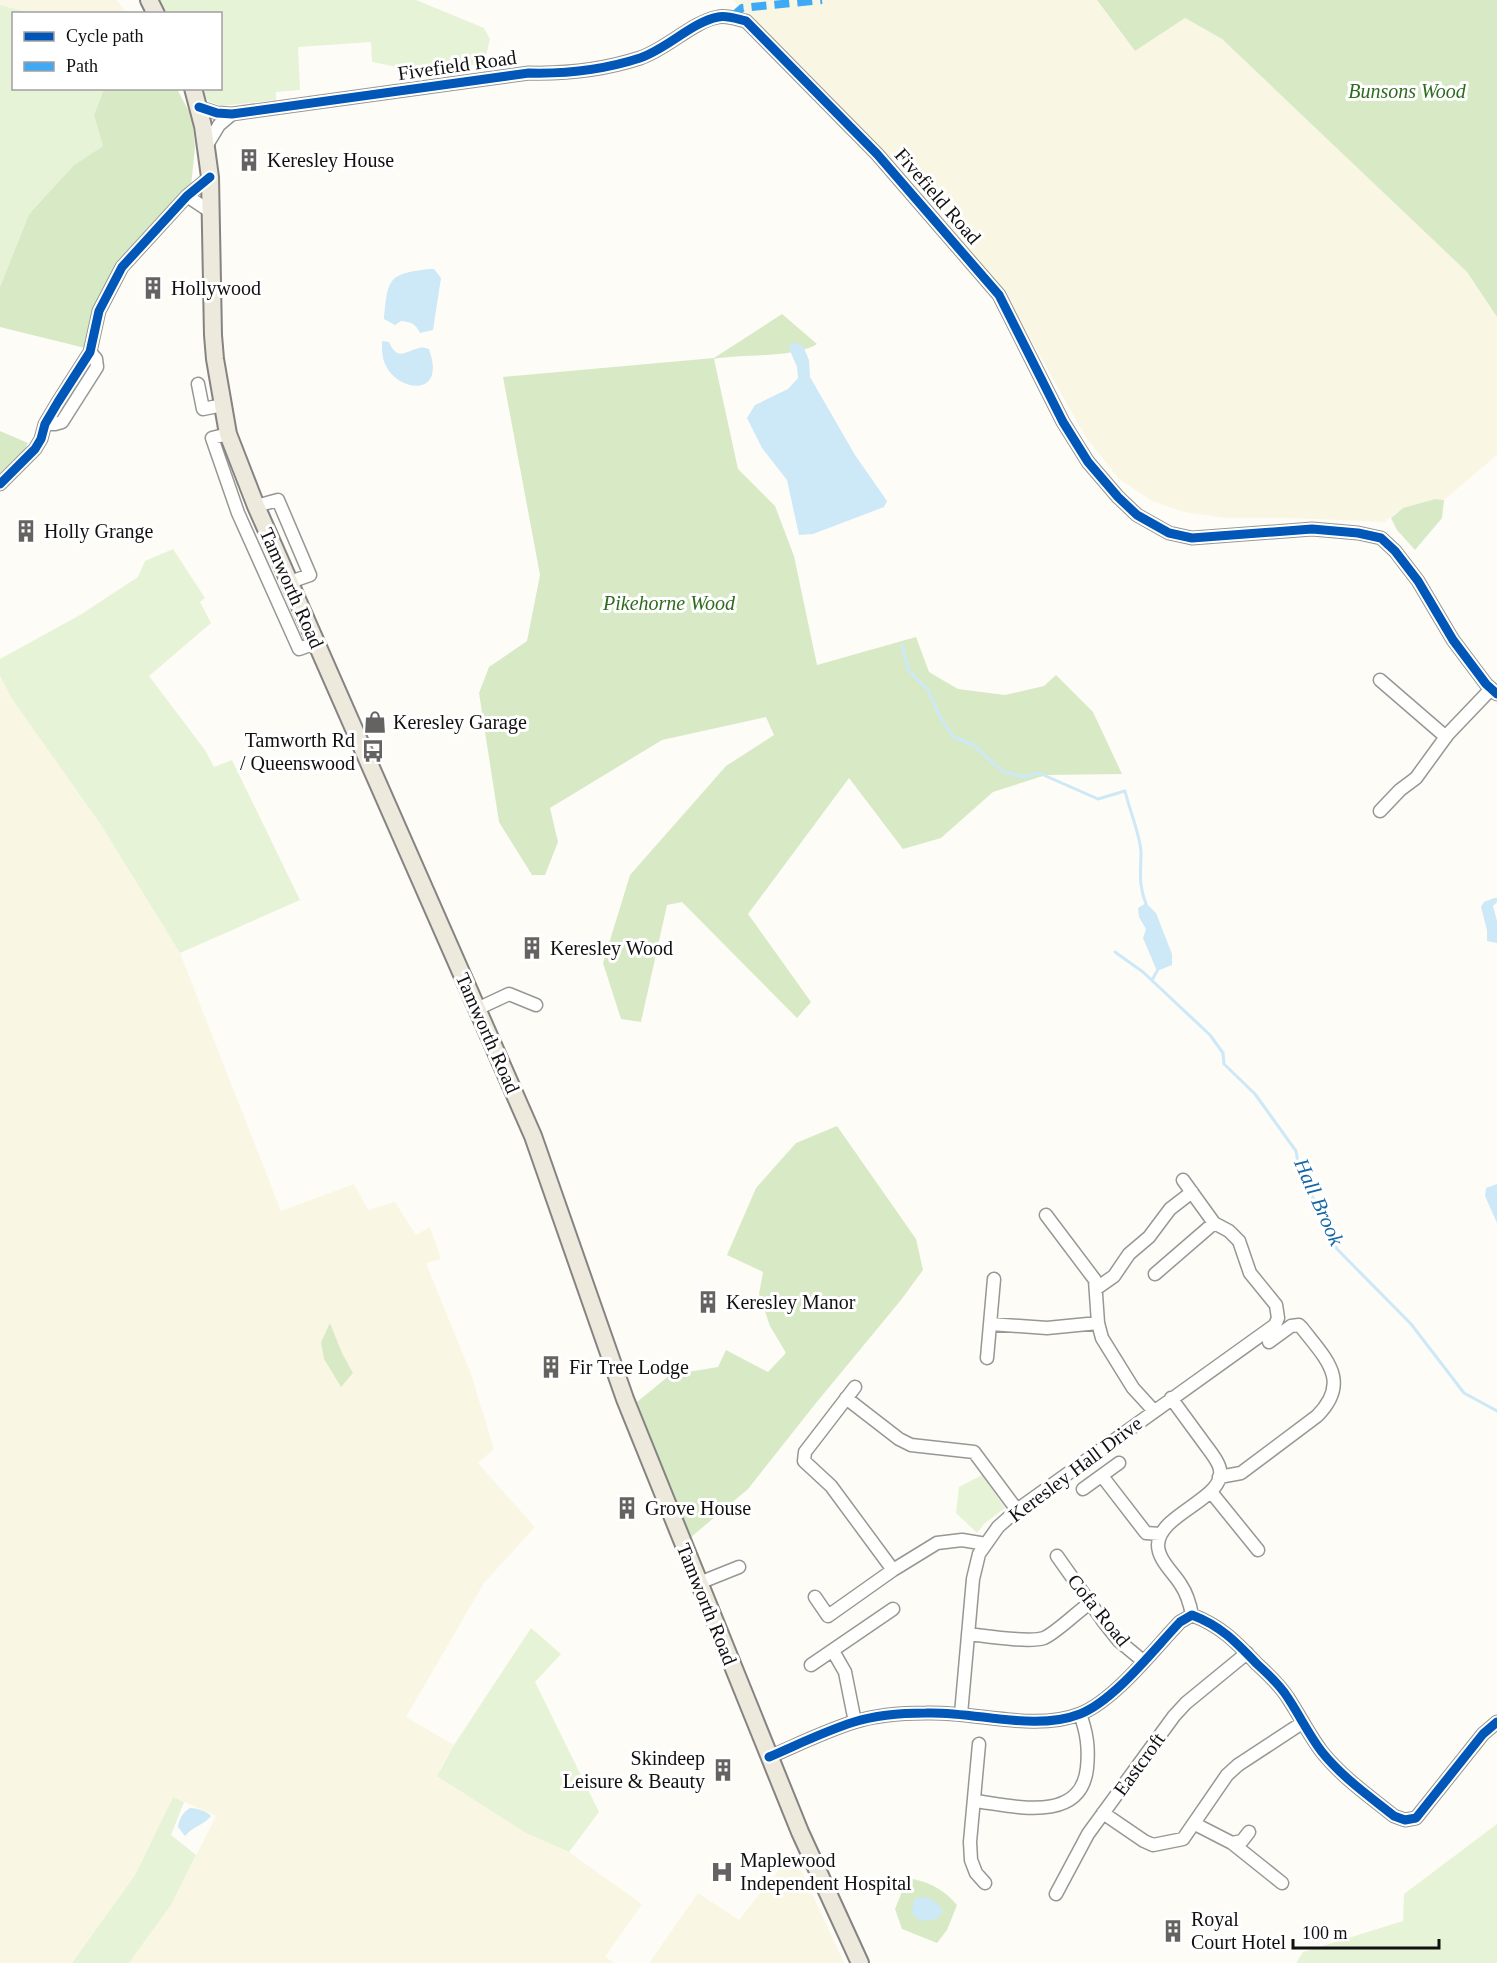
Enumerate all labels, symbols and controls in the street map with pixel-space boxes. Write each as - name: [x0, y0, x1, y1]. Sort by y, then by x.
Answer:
- legend: [12, 12, 222, 90]
- text: Cycle path: [66, 26, 143, 46]
- street label: Fivefield Road: [396, 46, 518, 84]
- text: Path: [66, 56, 98, 76]
- park label: Bunsons Wood: [1348, 80, 1467, 102]
- street label: Fivefield Road: [891, 144, 985, 248]
- building icon: Keresley House: [236, 147, 262, 173]
- place label: Keresley House: [267, 149, 394, 172]
- building icon: Hollywood: [140, 275, 166, 301]
- place label: Hollywood: [171, 277, 261, 300]
- building icon: Holly Grange: [13, 518, 39, 544]
- place label: Holly Grange: [44, 520, 154, 543]
- street label: Tamworth Road: [256, 525, 328, 651]
- park label: Pikehorne Wood: [602, 592, 736, 614]
- shop icon: Keresley Garage: [362, 709, 388, 735]
- place label: Keresley Garage: [393, 711, 527, 734]
- place label: Tamworth Rd / Queenswood: [240, 729, 355, 774]
- bus stop icon: Tamworth Rd / Queenswood: [360, 738, 386, 764]
- building icon: Keresley Wood: [519, 935, 545, 961]
- place label: Keresley Wood: [550, 937, 673, 960]
- street label: Tamworth Road: [452, 970, 524, 1096]
- water label: Hall Brook: [1289, 1154, 1349, 1250]
- building icon: Keresley Manor: [695, 1289, 721, 1315]
- place label: Keresley Manor: [726, 1291, 856, 1314]
- building icon: Fir Tree Lodge: [538, 1354, 564, 1380]
- place label: Fir Tree Lodge: [569, 1356, 689, 1379]
- street label: Keresley Hall Drive: [1004, 1412, 1147, 1527]
- building icon: Grove House: [614, 1495, 640, 1521]
- place label: Grove House: [645, 1497, 751, 1519]
- street label: Tamworth Road: [673, 1540, 741, 1668]
- street label: Cofa Road: [1063, 1570, 1135, 1650]
- street label: Eastcroft: [1109, 1728, 1169, 1800]
- place label: Skindeep Leisure & Beauty: [563, 1747, 705, 1793]
- building icon: Skindeep Leisure & Beauty: [710, 1757, 736, 1783]
- place label: Maplewood Independent Hospital: [740, 1849, 912, 1895]
- hospital icon: Maplewood Independent Hospital: [709, 1859, 735, 1885]
- place label: Royal Court Hotel: [1191, 1908, 1286, 1953]
- scale bar: [1293, 1912, 1438, 1950]
- building icon: Royal Court Hotel: [1160, 1918, 1186, 1944]
- text: 100 m: [1302, 1923, 1348, 1943]

